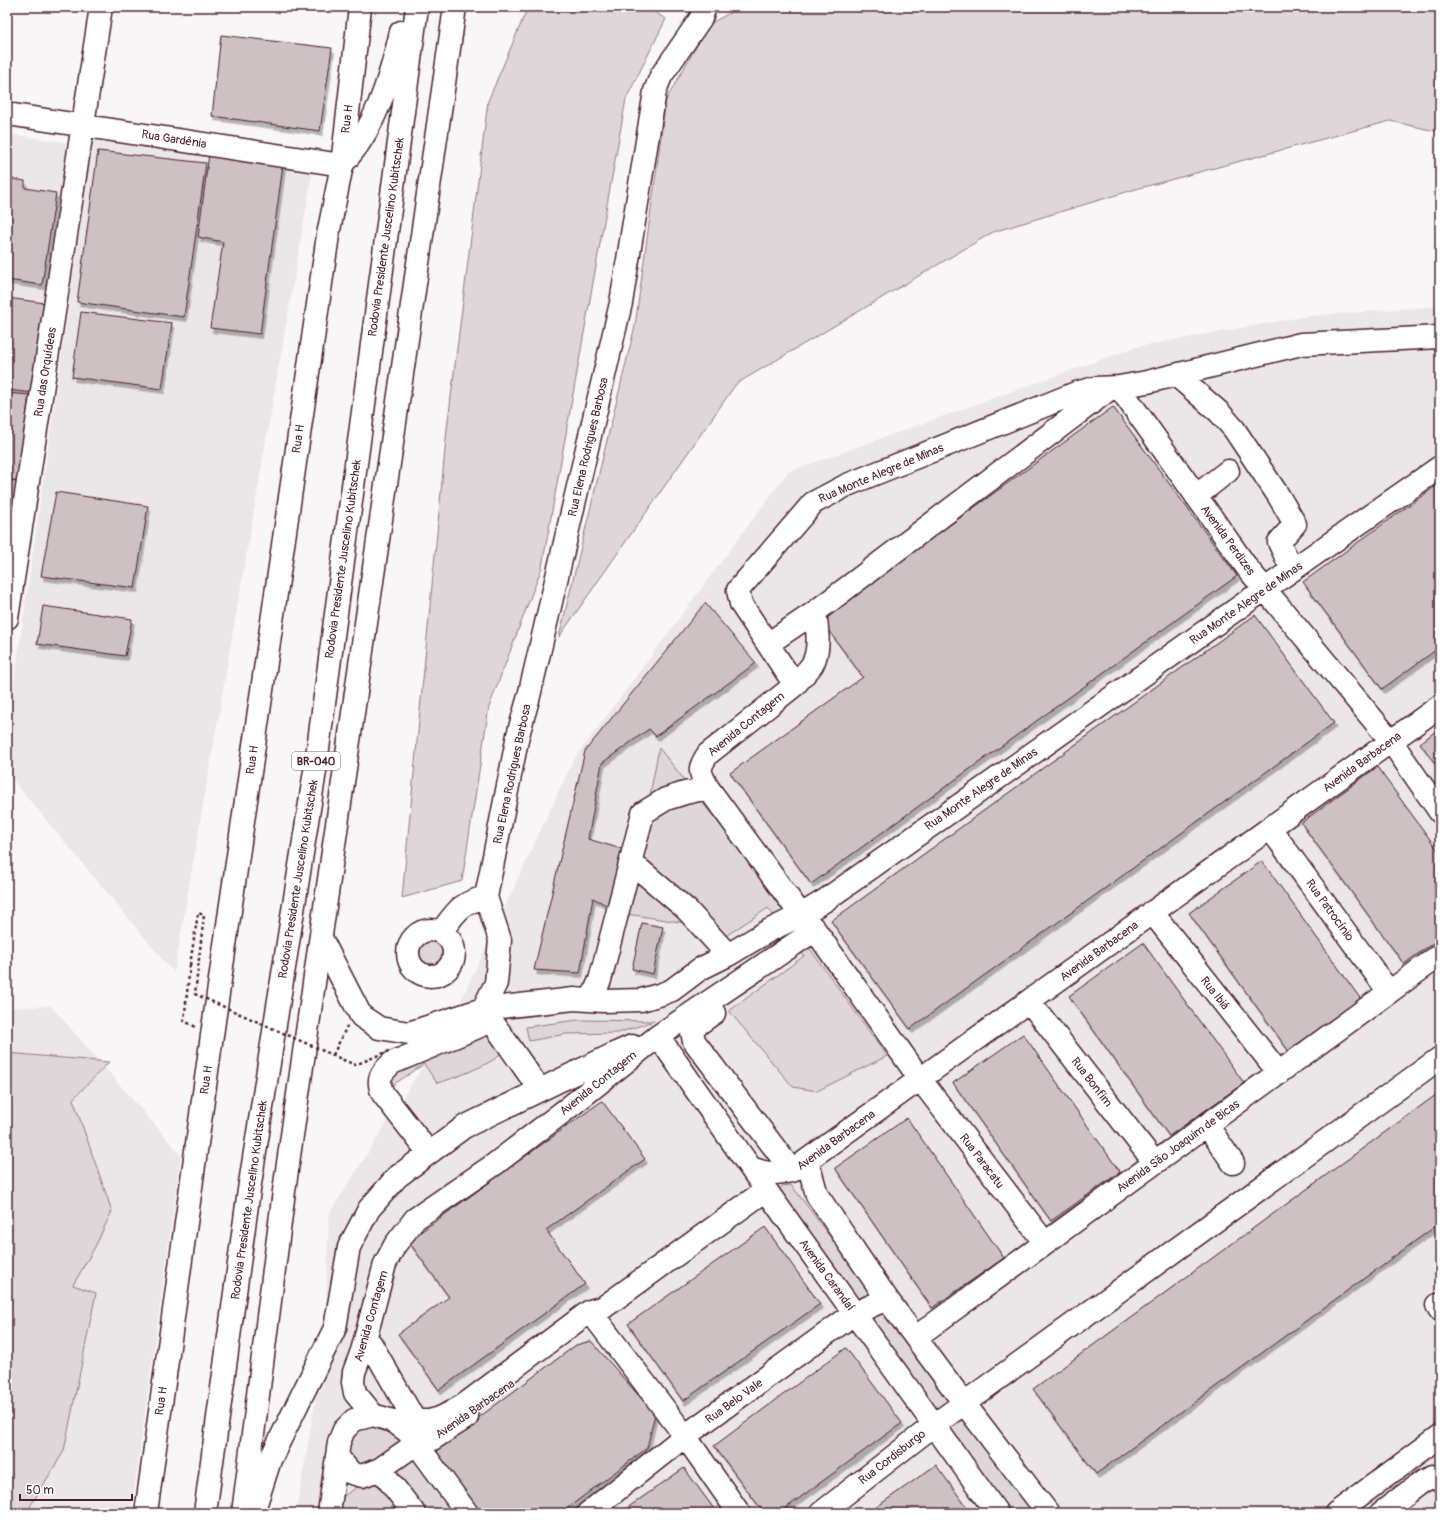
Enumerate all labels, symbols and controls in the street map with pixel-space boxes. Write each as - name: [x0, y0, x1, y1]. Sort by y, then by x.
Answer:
- street label: Rua H: [338, 103, 357, 134]
- street label: Rua Gardênia: [140, 127, 208, 152]
- street label: Rodovia Presidente Juscelino Kubitschek: [365, 136, 408, 338]
- street label: Rua das Orquídeas: [31, 326, 60, 418]
- street label: Rua Elena Rodrigues Barbosa: [565, 376, 612, 518]
- street label: Rua H: [289, 423, 308, 454]
- street label: Rua Monte Alegre de Minas: [816, 440, 946, 507]
- street label: Rodovia Presidente Juscelino Kubitschek: [322, 458, 365, 660]
- street label: Avenida Perdizes: [1197, 502, 1259, 579]
- street label: Rua Monte Alegre de Minas: [1187, 558, 1306, 648]
- street label: Avenida Contagem: [705, 689, 788, 760]
- street label: Rua Elena Rodrigues Barbosa: [490, 702, 535, 845]
- street label: Avenida Barbacena: [1320, 729, 1405, 796]
- street label: Rua H: [243, 744, 262, 775]
- street label: Rua Monte Alegre de Minas: [922, 744, 1041, 834]
- road number: BR-040: [292, 752, 340, 770]
- street label: Rodovia Presidente Juscelino Kubitschek: [275, 779, 322, 980]
- street label: Rua Patrocínio: [1302, 876, 1357, 945]
- street label: Avenida Barbacena: [1057, 918, 1142, 985]
- street label: Rua Ibiá: [1197, 974, 1233, 1013]
- street label: Avenida Contagem: [557, 1048, 640, 1119]
- street label: Rua Bonfim: [1068, 1055, 1116, 1110]
- street label: Rua H: [197, 1064, 216, 1095]
- street label: Avenida São Joaquim de Bicas: [1114, 1096, 1243, 1196]
- street label: Rodovia Presidente Juscelino Kubitschek: [228, 1099, 271, 1301]
- street label: Avenida Barbacena: [794, 1107, 879, 1174]
- street label: Rua Paracatu: [956, 1131, 1007, 1192]
- street label: Avenida Carandaí: [795, 1236, 858, 1314]
- street label: Avenida Contagem: [351, 1268, 392, 1364]
- street label: Avenida Barbacena: [433, 1376, 518, 1442]
- street label: Rua Belo Vale: [703, 1376, 766, 1427]
- street label: Rua H: [152, 1385, 171, 1416]
- street label: Rua Cordisburgo: [856, 1426, 929, 1488]
- scale bar: [20, 1476, 132, 1502]
- text: 50 m: [26, 1483, 54, 1498]

